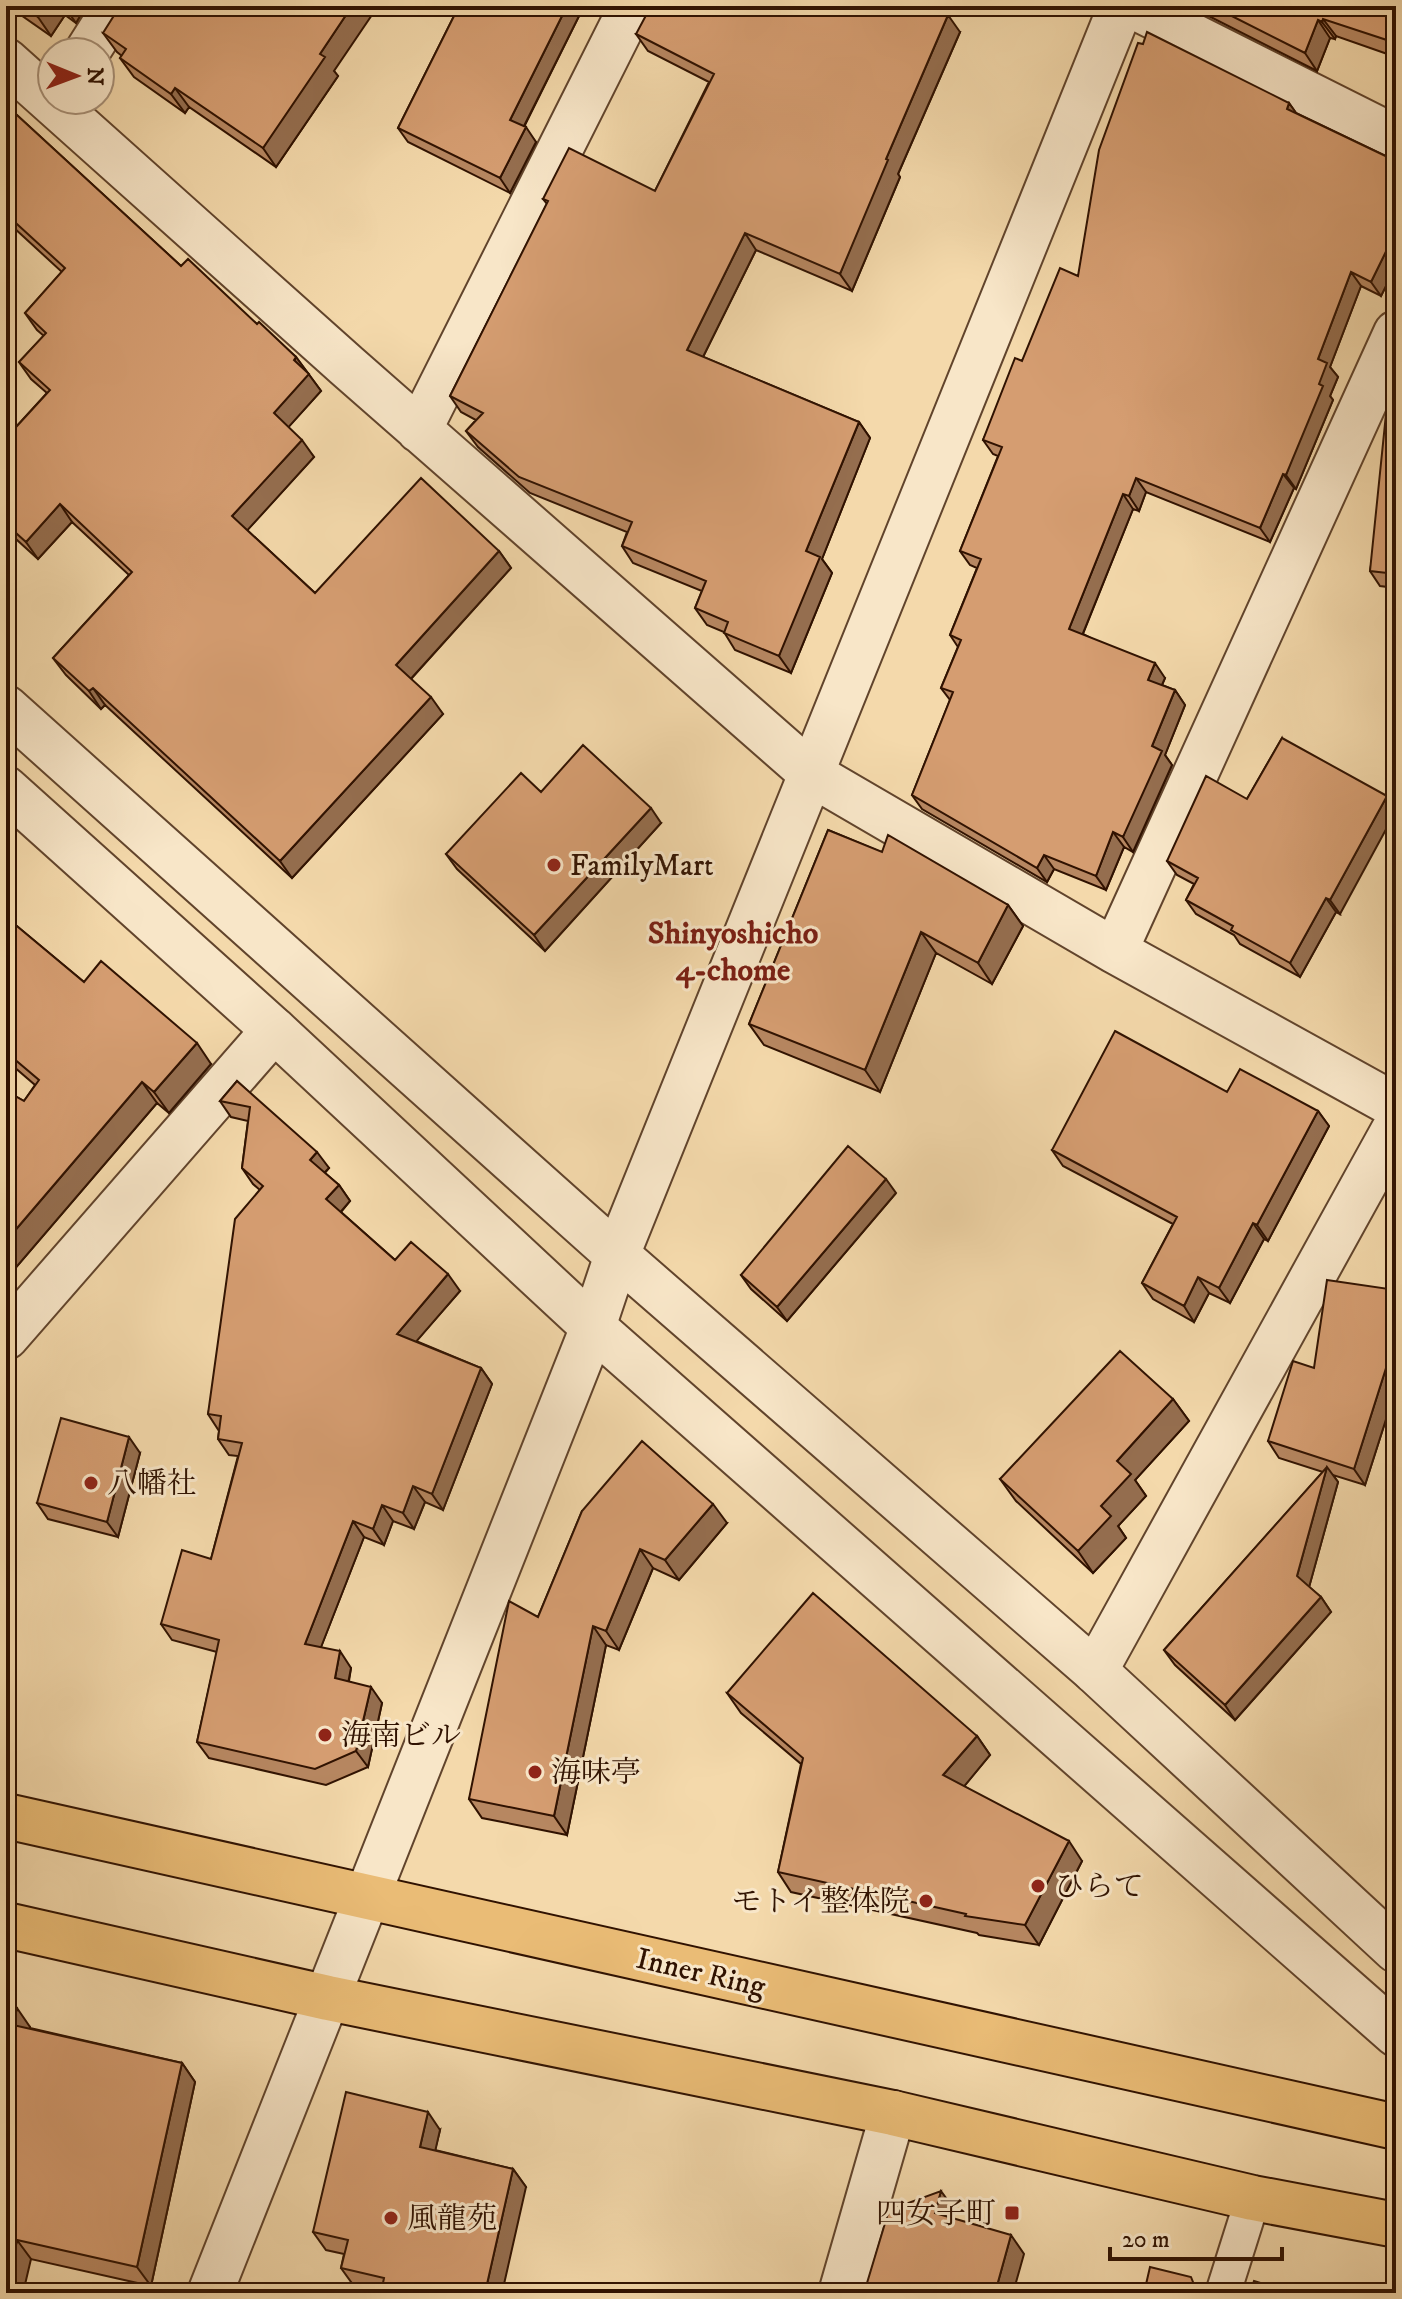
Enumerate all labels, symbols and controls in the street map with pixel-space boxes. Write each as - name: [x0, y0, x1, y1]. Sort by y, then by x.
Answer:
- north arrow: [36, 36, 116, 116]
- text: N: [81, 67, 108, 86]
- place label: FamilyMart: [570, 848, 714, 885]
- marker: FamilyMart: [545, 856, 563, 874]
- district label: Shinyoshicho 4-chome: [648, 914, 818, 991]
- place label: 八幡社: [107, 1466, 197, 1503]
- marker: 八幡社: [82, 1474, 100, 1492]
- place label: 海南ビル: [341, 1718, 461, 1755]
- marker: 海南ビル: [316, 1726, 334, 1744]
- place label: 海味亭: [551, 1755, 641, 1792]
- marker: 海味亭: [526, 1763, 544, 1781]
- place label: ひらて: [1054, 1869, 1144, 1906]
- marker: ひらて: [1029, 1877, 1047, 1895]
- place label: モトイ整体院: [732, 1884, 910, 1921]
- marker: モトイ整体院: [917, 1892, 935, 1910]
- street label: Inner Ring: [632, 1941, 769, 2006]
- place label: 四女子町: [876, 2196, 996, 2233]
- place label: 風龍苑: [407, 2201, 497, 2238]
- marker: 四女子町: [1003, 2204, 1021, 2222]
- marker: 風龍苑: [382, 2209, 400, 2227]
- scale bar: [1110, 2211, 1282, 2261]
- text: 20 m: [1122, 2225, 1170, 2255]

